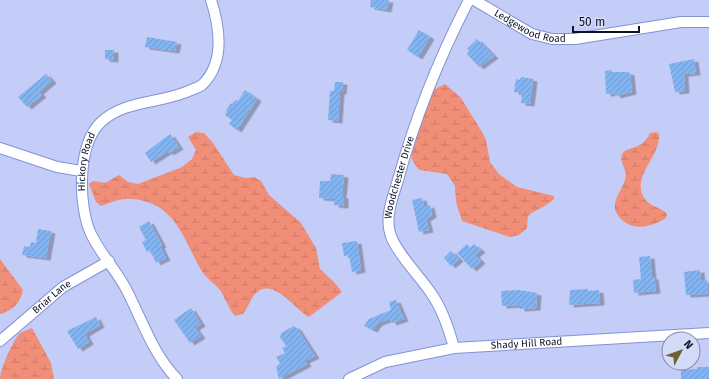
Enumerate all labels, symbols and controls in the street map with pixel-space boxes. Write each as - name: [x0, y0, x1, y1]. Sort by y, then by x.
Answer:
- street label: Ledgewood Road: [492, 7, 566, 45]
- scale bar: [573, 8, 639, 34]
- text: 50 m: [579, 15, 605, 29]
- street label: Hickory Road: [76, 130, 98, 191]
- street label: Woodchester Drive: [382, 135, 417, 220]
- street label: Briar Lane: [30, 278, 73, 316]
- north arrow: [661, 331, 701, 371]
- street label: Shady Hill Road: [491, 336, 563, 352]
- text: N: [681, 338, 695, 352]

